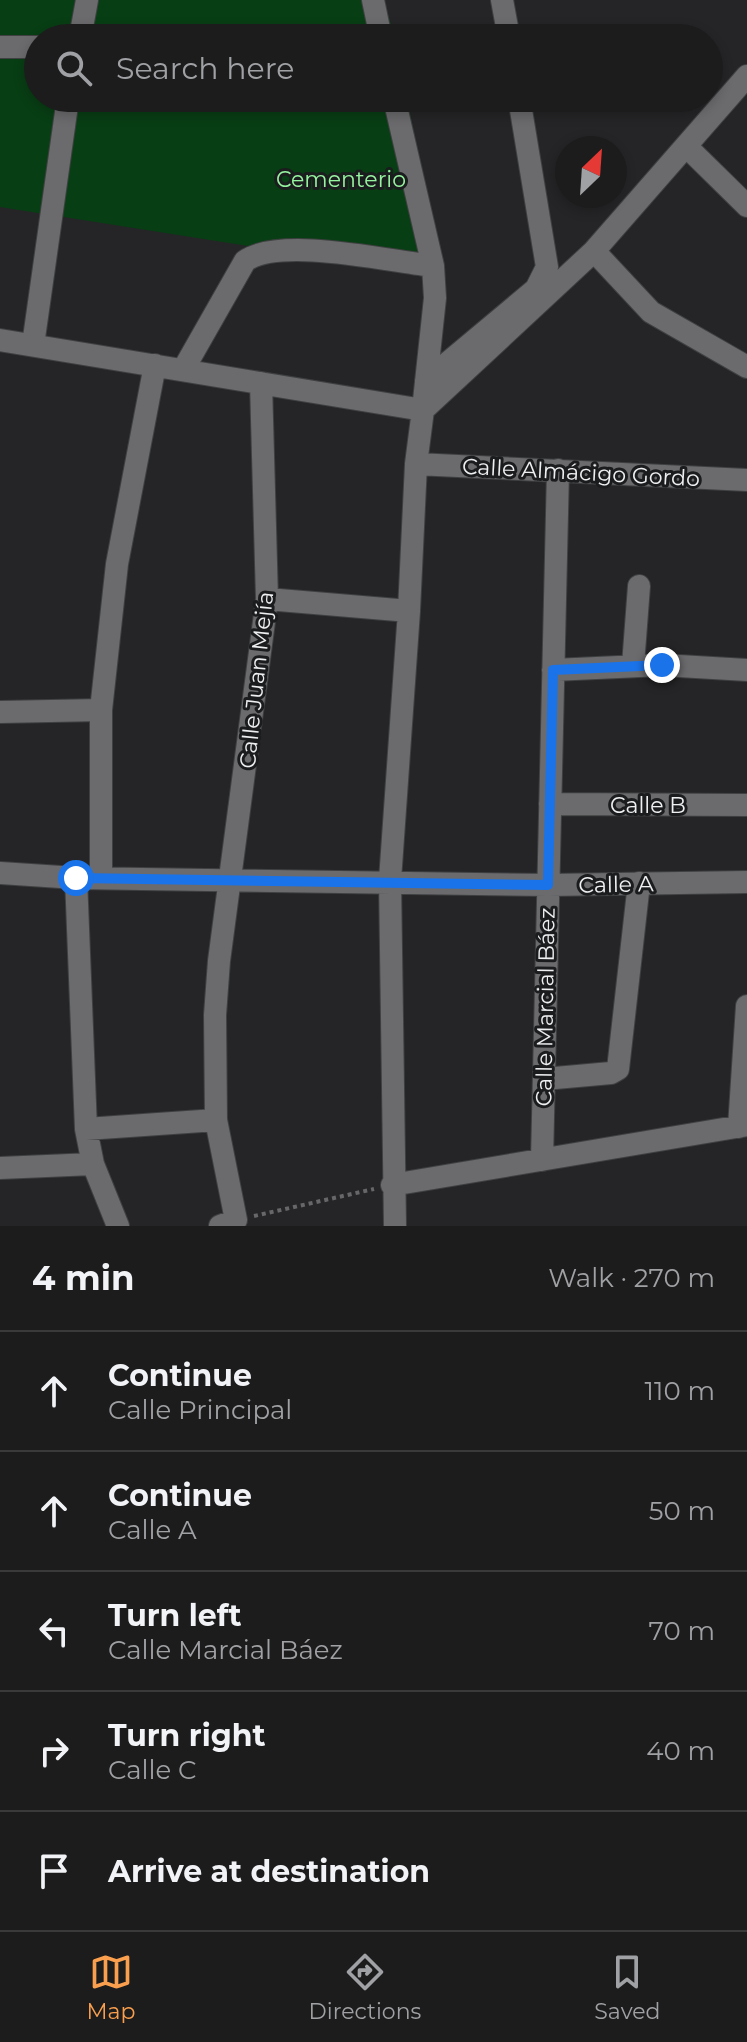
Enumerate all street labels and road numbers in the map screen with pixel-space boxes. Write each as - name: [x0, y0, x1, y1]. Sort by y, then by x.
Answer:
- street label: Calle Almácigo Gordo: [461, 453, 701, 492]
- street label: Calle Juan Mejía: [234, 590, 279, 770]
- street label: Calle B: [610, 792, 686, 819]
- street label: Calle A: [578, 870, 654, 899]
- street label: Calle Marcial Báez: [530, 907, 561, 1107]

